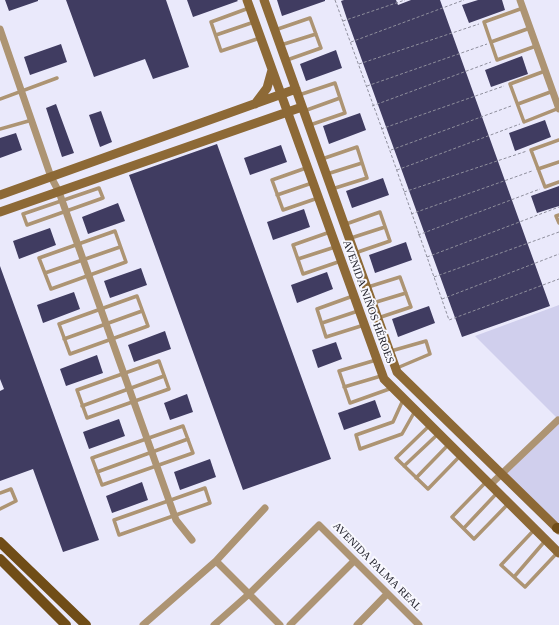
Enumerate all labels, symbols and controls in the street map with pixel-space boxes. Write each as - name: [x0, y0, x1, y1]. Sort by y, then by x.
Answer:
- street label: AVENIDA NIÑOS HÉROES: [339, 238, 397, 366]
- street label: AVENIDA PALMA REAL: [330, 520, 424, 614]

